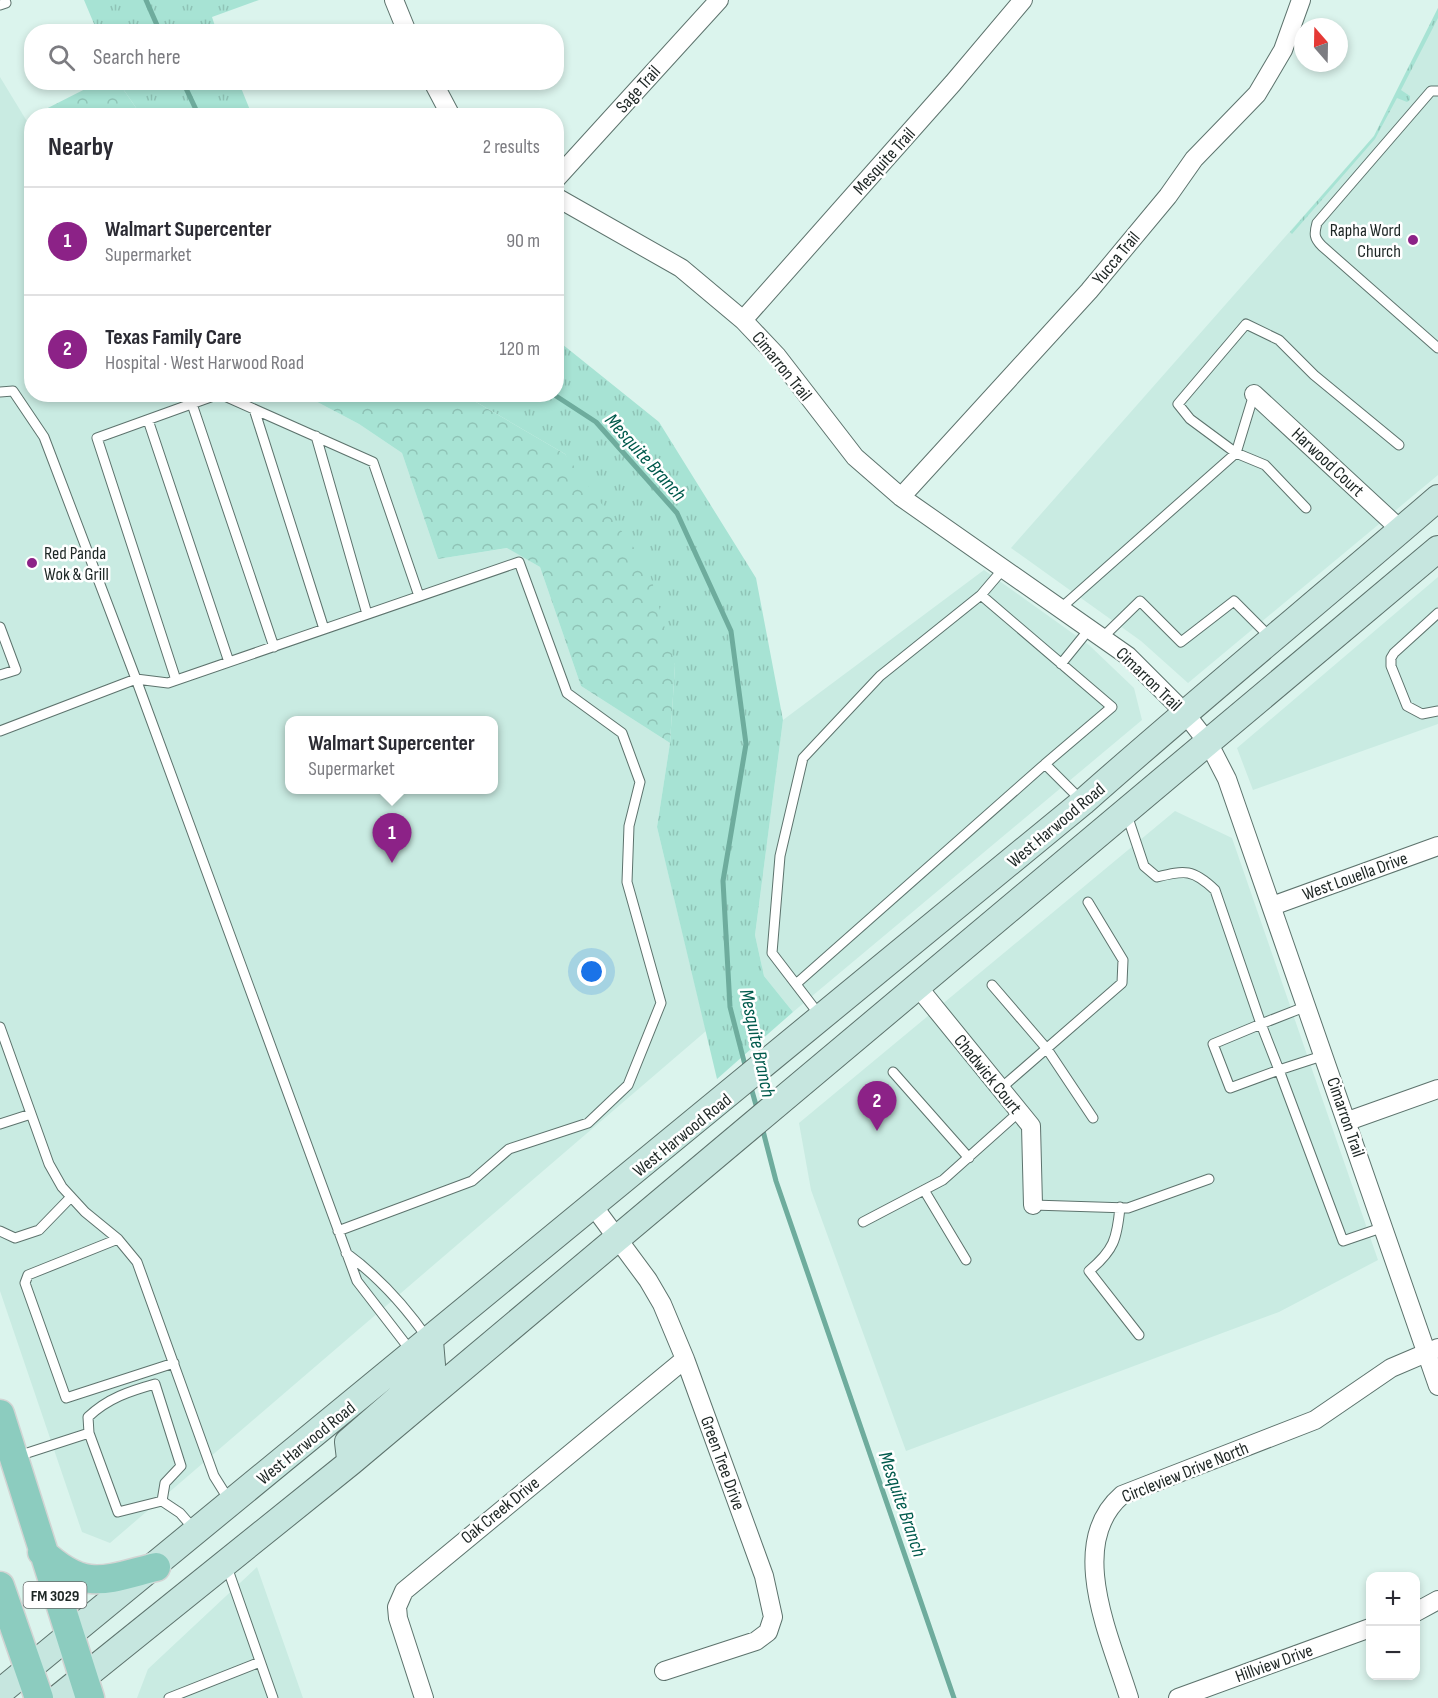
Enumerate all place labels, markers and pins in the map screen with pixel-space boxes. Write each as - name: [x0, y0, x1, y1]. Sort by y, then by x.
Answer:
- place label: Rapha Word Church: [1330, 220, 1401, 262]
- marker: Rapha Word Church: [1406, 233, 1420, 247]
- place label: Red Panda Wok & Grill: [44, 543, 109, 585]
- marker: Red Panda Wok & Grill: [25, 556, 39, 570]
- pin: 1: [372, 814, 412, 863]
- pin: 2: [858, 1082, 896, 1131]

